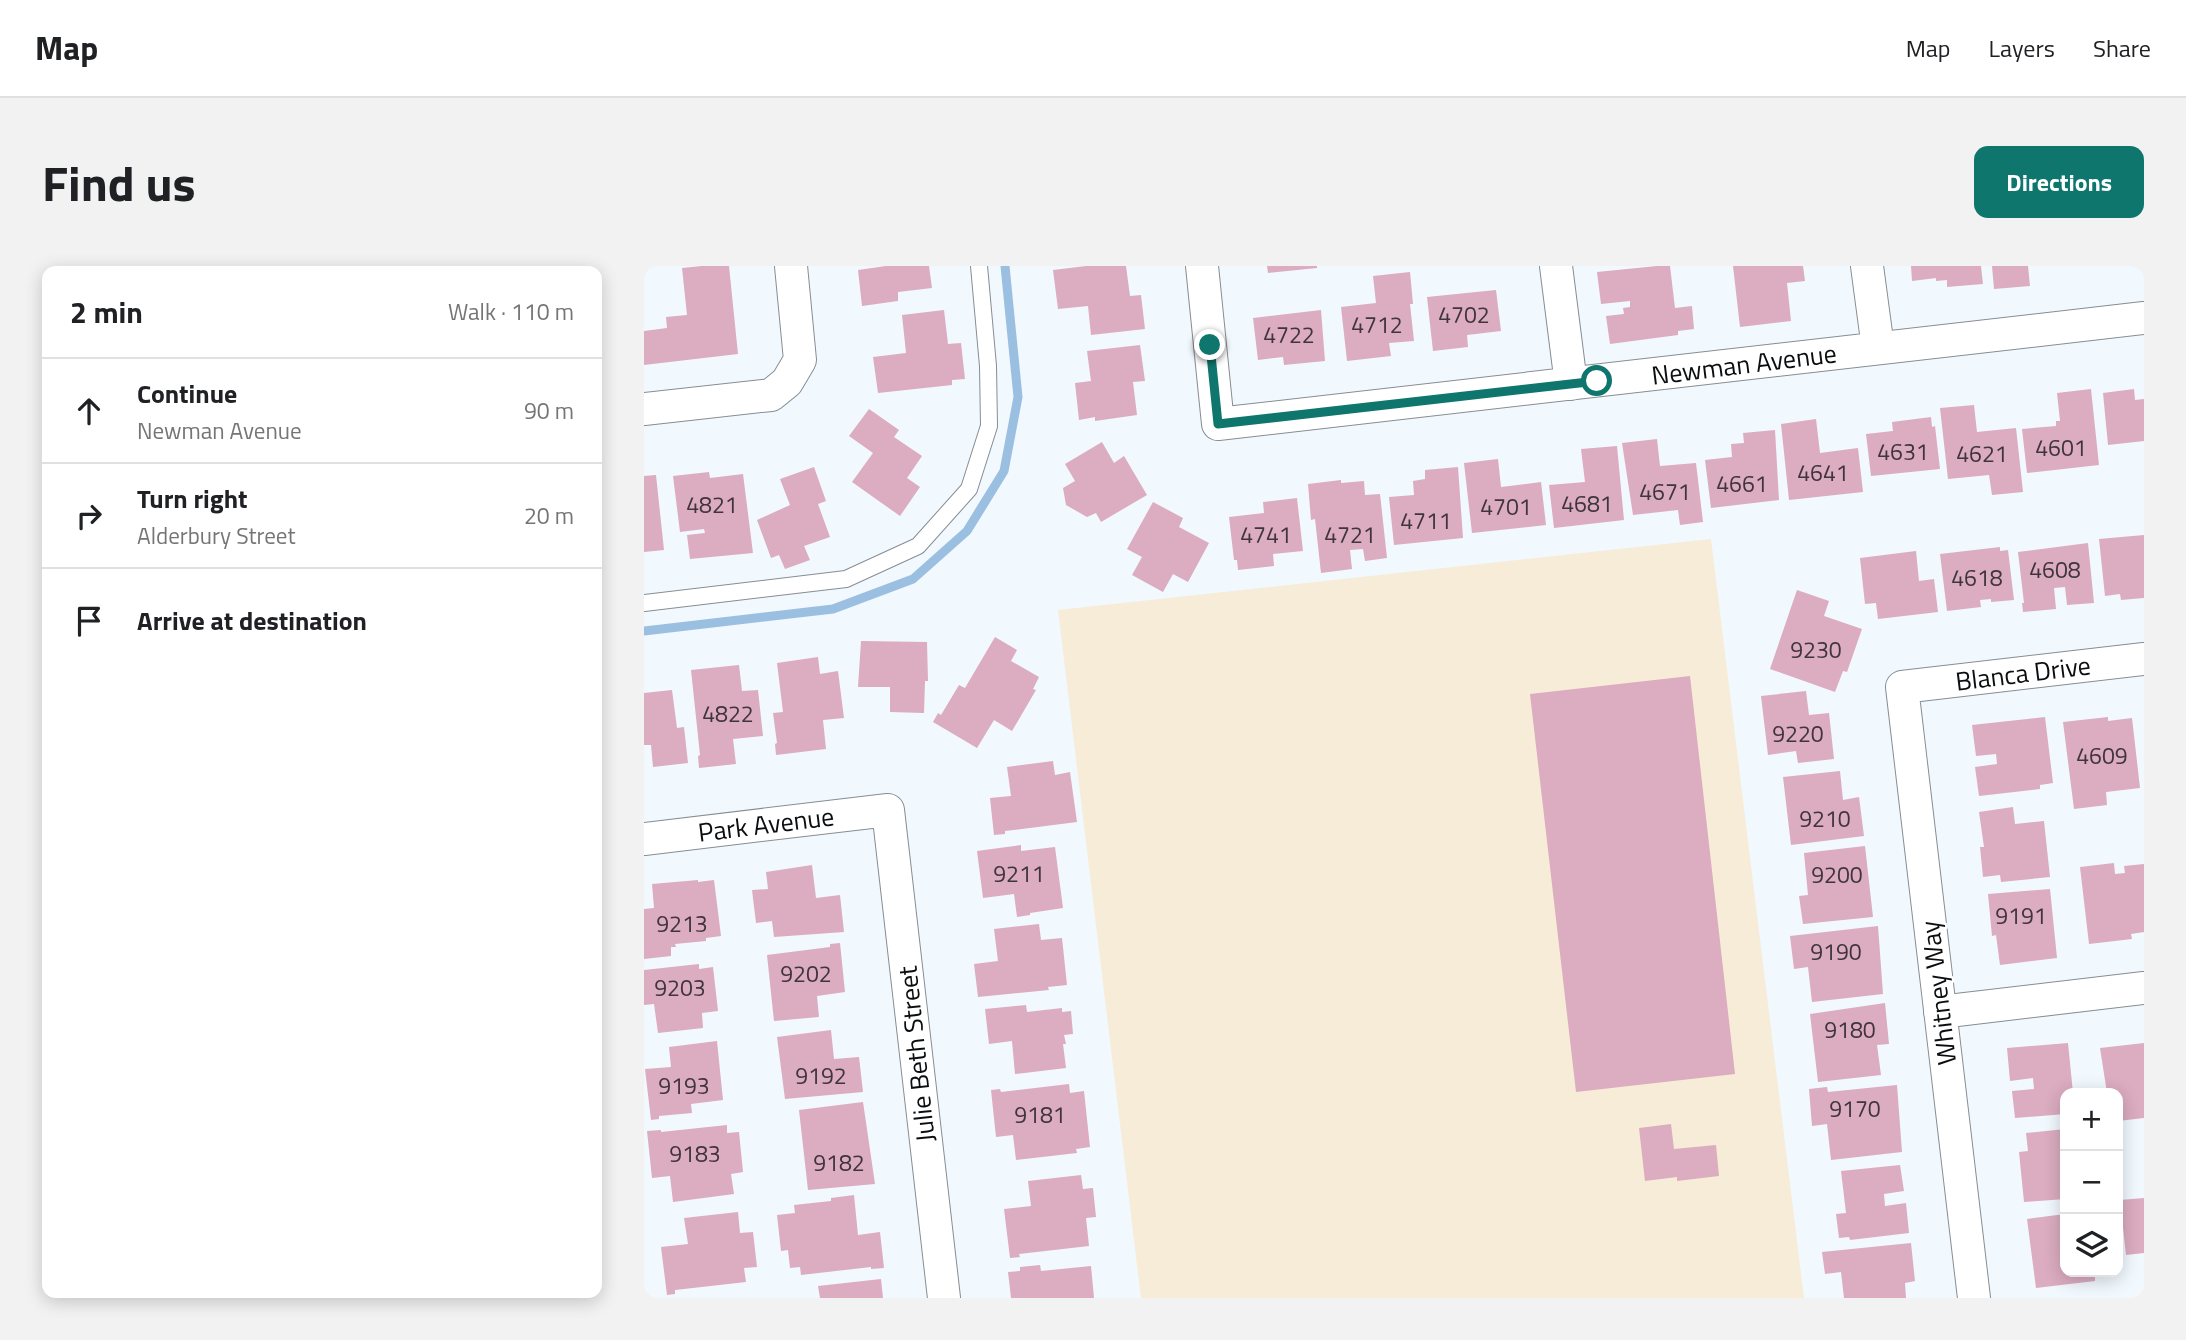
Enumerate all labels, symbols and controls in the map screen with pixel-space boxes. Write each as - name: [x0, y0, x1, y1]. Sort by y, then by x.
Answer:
- text: Map: [35, 23, 98, 73]
- text: Map: [1906, 30, 1951, 66]
- text: Layers: [1989, 30, 2055, 66]
- text: Share: [2093, 30, 2151, 66]
- text: Find us: [42, 145, 196, 220]
- button: Directions: [1974, 146, 2144, 218]
- text: 2 min: [70, 289, 143, 335]
- text: Walk · 110 m: [448, 294, 574, 329]
- house number: 4702: [1438, 297, 1490, 332]
- house number: 4712: [1351, 307, 1403, 342]
- house number: 4722: [1263, 317, 1315, 352]
- route end: [1194, 329, 1225, 360]
- street label: Newman Avenue: [1649, 333, 1839, 395]
- route start: [1581, 365, 1612, 396]
- text: Continue: [137, 374, 237, 413]
- icon: ahead: [70, 392, 108, 430]
- text: 90 m: [524, 393, 574, 428]
- text: Newman Avenue: [137, 413, 302, 448]
- house number: 4601: [2035, 430, 2087, 465]
- house number: 4631: [1877, 434, 1929, 469]
- house number: 4621: [1956, 436, 2008, 471]
- house number: 4641: [1797, 455, 1849, 490]
- house number: 4661: [1716, 466, 1768, 501]
- house number: 4671: [1639, 474, 1691, 509]
- text: Turn right: [137, 479, 248, 518]
- house number: 4681: [1561, 486, 1613, 521]
- house number: 4821: [686, 487, 738, 522]
- house number: 4701: [1480, 489, 1532, 524]
- icon: right: [70, 497, 108, 535]
- text: 20 m: [524, 498, 574, 533]
- house number: 4711: [1400, 503, 1452, 538]
- house number: 4741: [1240, 517, 1292, 552]
- house number: 4721: [1324, 517, 1376, 552]
- text: Alderbury Street: [137, 518, 296, 553]
- house number: 4608: [2029, 552, 2081, 587]
- house number: 4618: [1951, 560, 2003, 595]
- text: Arrive at destination: [137, 601, 367, 640]
- icon: arrive: [70, 602, 108, 640]
- house number: 9230: [1790, 632, 1842, 667]
- street label: Blanca Drive: [1953, 645, 2093, 701]
- house number: 4822: [702, 696, 754, 731]
- house number: 9220: [1772, 716, 1824, 751]
- house number: 4609: [2076, 738, 2128, 773]
- street label: Park Avenue: [696, 796, 836, 852]
- house number: 9210: [1799, 801, 1851, 836]
- house number: 9211: [993, 856, 1045, 891]
- house number: 9200: [1811, 857, 1863, 892]
- house number: 9191: [1995, 898, 2047, 933]
- house number: 9213: [656, 906, 708, 941]
- street label: Whitney Way: [1910, 919, 1966, 1067]
- house number: 9190: [1810, 934, 1862, 969]
- house number: 9202: [780, 956, 832, 991]
- street label: Julie Beth Street: [887, 964, 945, 1144]
- house number: 9203: [654, 970, 706, 1005]
- house number: 9180: [1824, 1012, 1876, 1047]
- house number: 9192: [795, 1058, 847, 1093]
- house number: 9193: [658, 1068, 710, 1103]
- map controls: [2060, 1088, 2123, 1277]
- button: +: [2060, 1088, 2123, 1151]
- house number: 9170: [1829, 1091, 1881, 1126]
- house number: 9181: [1014, 1097, 1066, 1132]
- house number: 9183: [669, 1136, 721, 1171]
- house number: 9182: [813, 1145, 865, 1180]
- button: −: [2060, 1151, 2123, 1214]
- button: layers: [2060, 1214, 2123, 1277]

